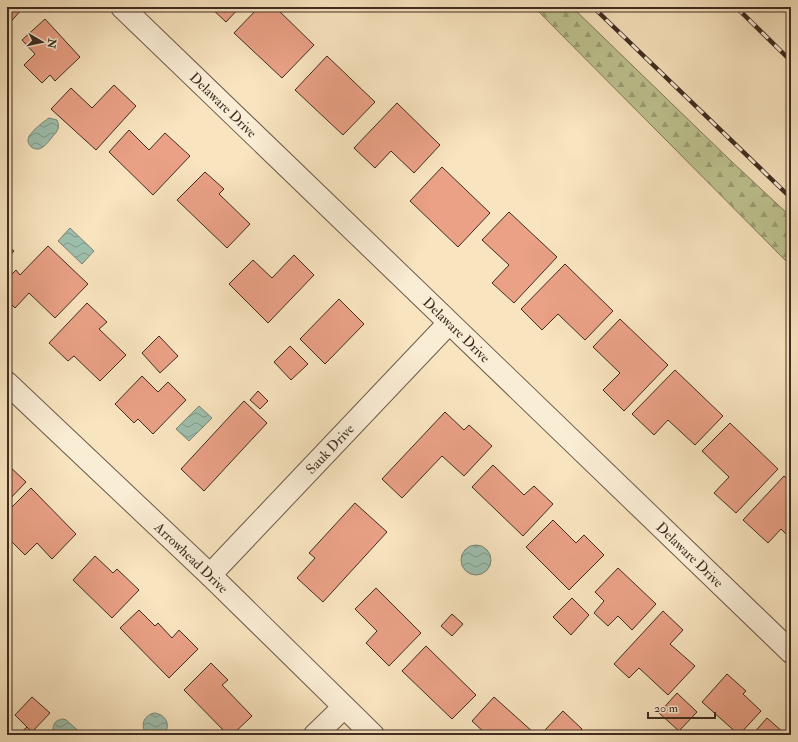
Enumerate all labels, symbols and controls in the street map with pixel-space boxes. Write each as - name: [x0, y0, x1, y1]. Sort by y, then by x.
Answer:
- north arrow: [22, 22, 62, 62]
- text: N: [44, 37, 59, 50]
- street label: Delaware Drive: [186, 69, 260, 142]
- street label: Delaware Drive: [419, 294, 494, 366]
- street label: Sauk Drive: [302, 420, 358, 478]
- street label: Arrowhead Drive: [150, 518, 232, 597]
- street label: Delaware Drive: [652, 519, 727, 591]
- scale bar: [648, 694, 715, 720]
- text: 20 m: [654, 701, 679, 716]

